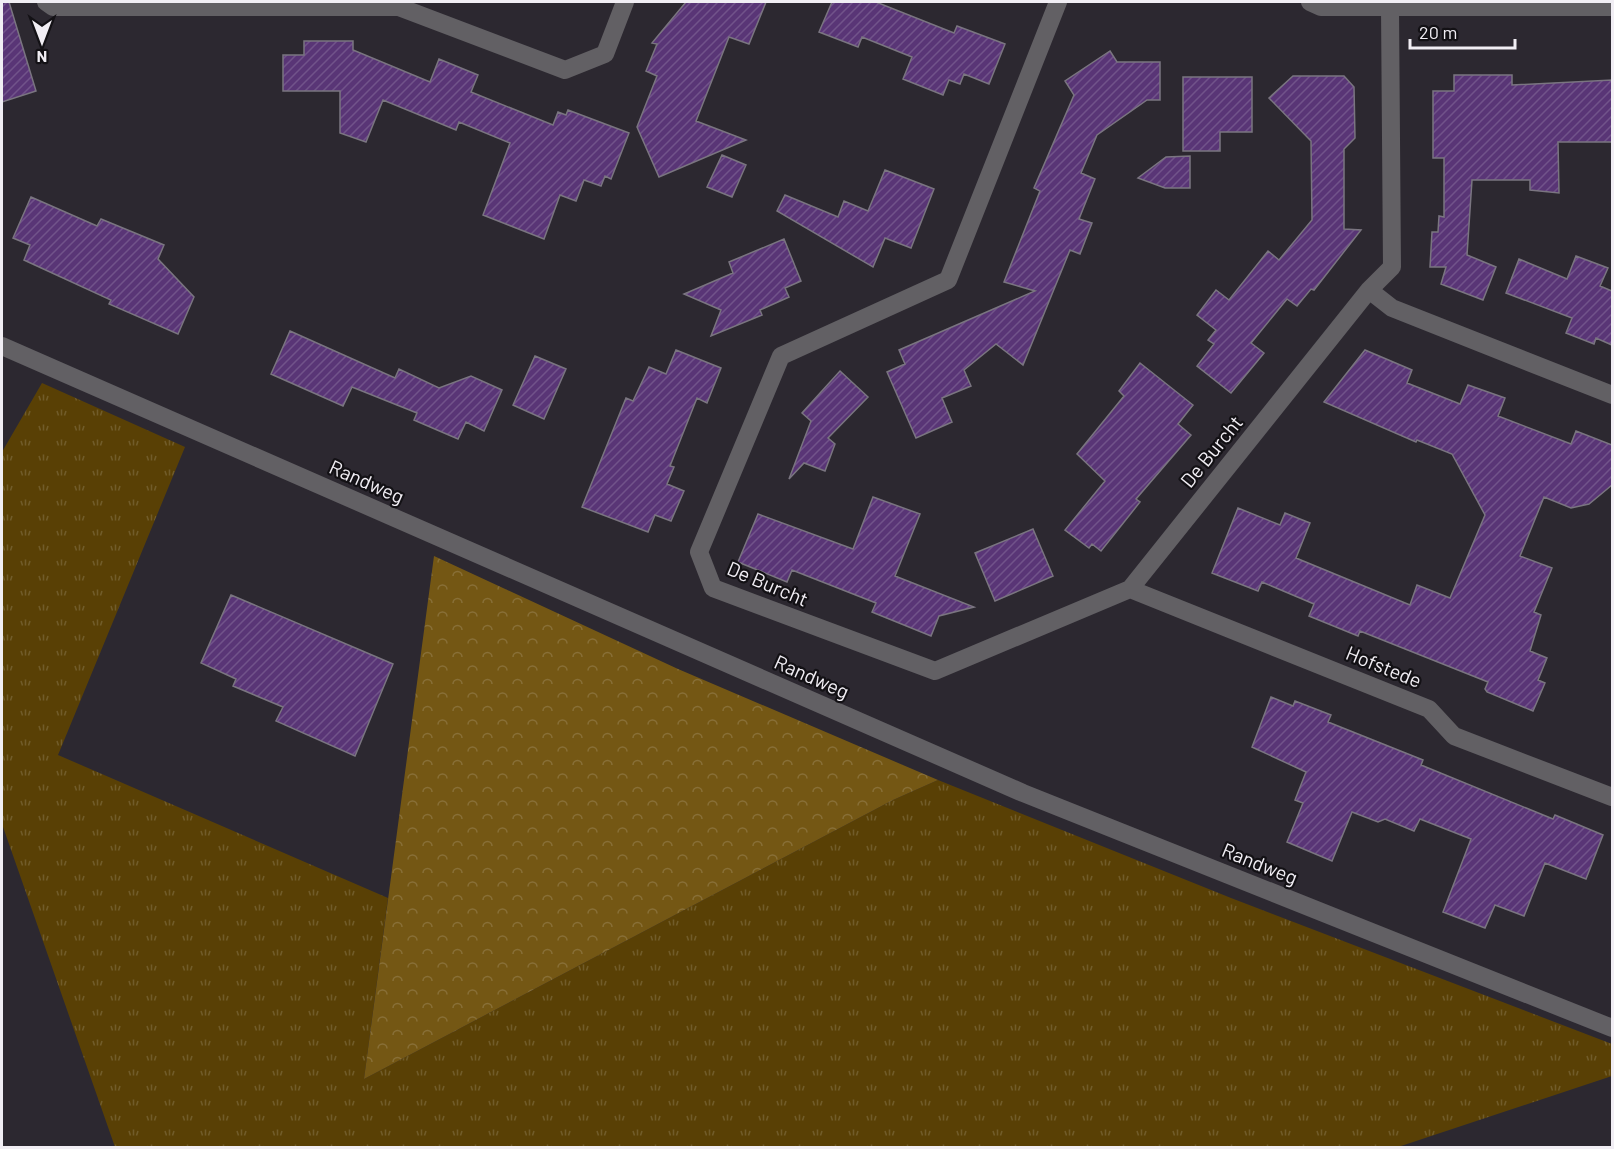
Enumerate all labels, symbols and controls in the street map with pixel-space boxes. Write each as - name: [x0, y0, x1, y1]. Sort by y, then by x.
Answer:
- north arrow: [12, 12, 72, 72]
- scale bar: [1410, 12, 1515, 50]
- text: 20 m: [1419, 21, 1457, 43]
- text: N: [37, 48, 47, 67]
- street label: De Burcht: [1175, 410, 1247, 492]
- street label: Randweg: [326, 454, 408, 508]
- street label: De Burcht: [724, 555, 812, 611]
- street label: Hofstede: [1343, 640, 1425, 692]
- street label: Randweg: [771, 649, 853, 703]
- street label: Randweg: [1219, 837, 1301, 889]

